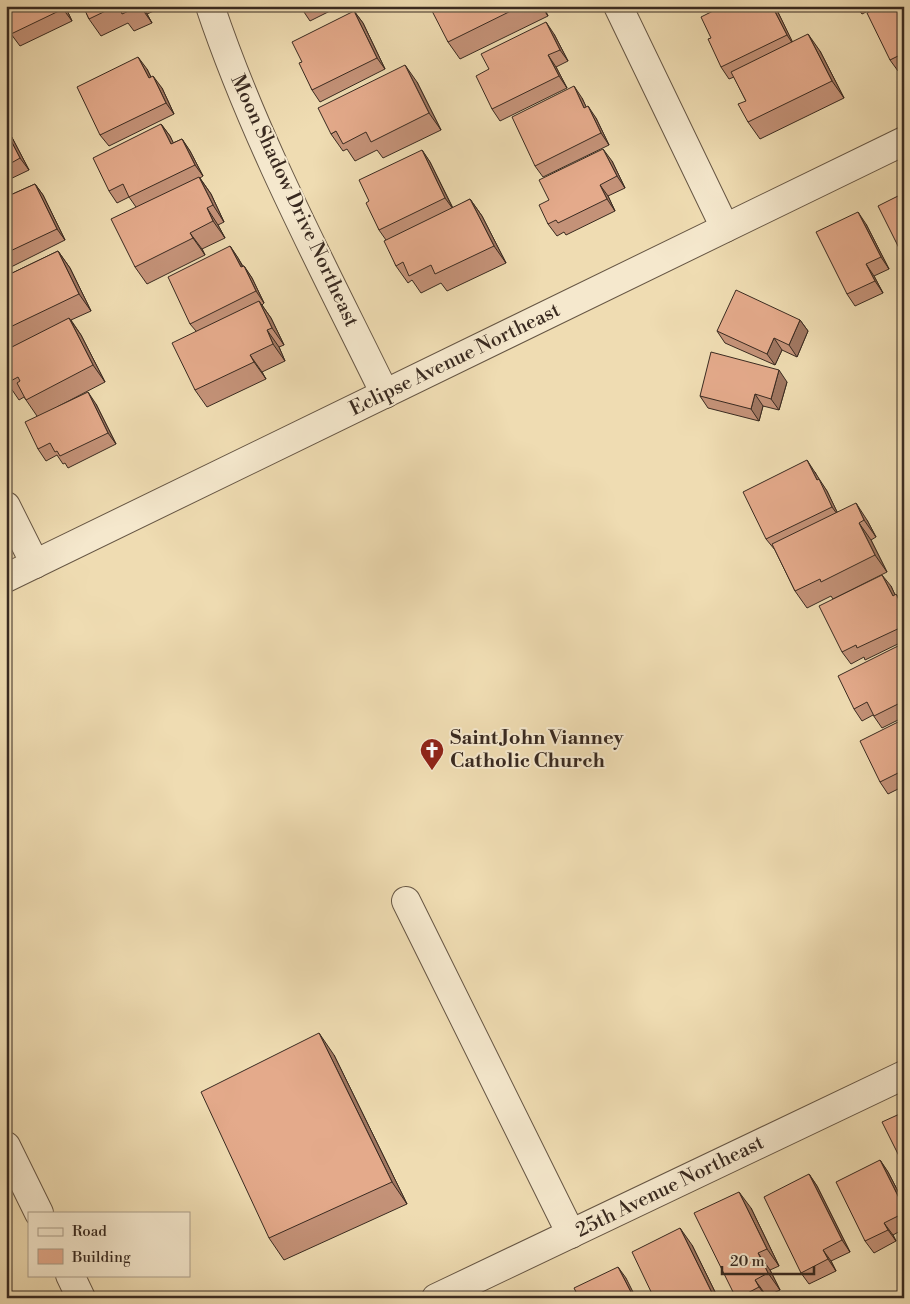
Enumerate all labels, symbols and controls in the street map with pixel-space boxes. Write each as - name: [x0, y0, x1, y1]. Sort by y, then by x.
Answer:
- street label: Moon Shadow Drive Northeast: [224, 71, 364, 331]
- street label: Eclipse Avenue Northeast: [346, 298, 564, 422]
- place label: Saint John Vianney Catholic Church: [450, 726, 625, 774]
- church icon: Saint John Vianney Catholic Church: [419, 737, 445, 771]
- street label: 25th Avenue Northeast: [572, 1131, 768, 1243]
- legend: [28, 1212, 190, 1276]
- text: Road: [72, 1222, 107, 1241]
- scale bar: [722, 1244, 815, 1276]
- text: Building: [71, 1248, 131, 1267]
- text: 20 m: [730, 1252, 765, 1271]

